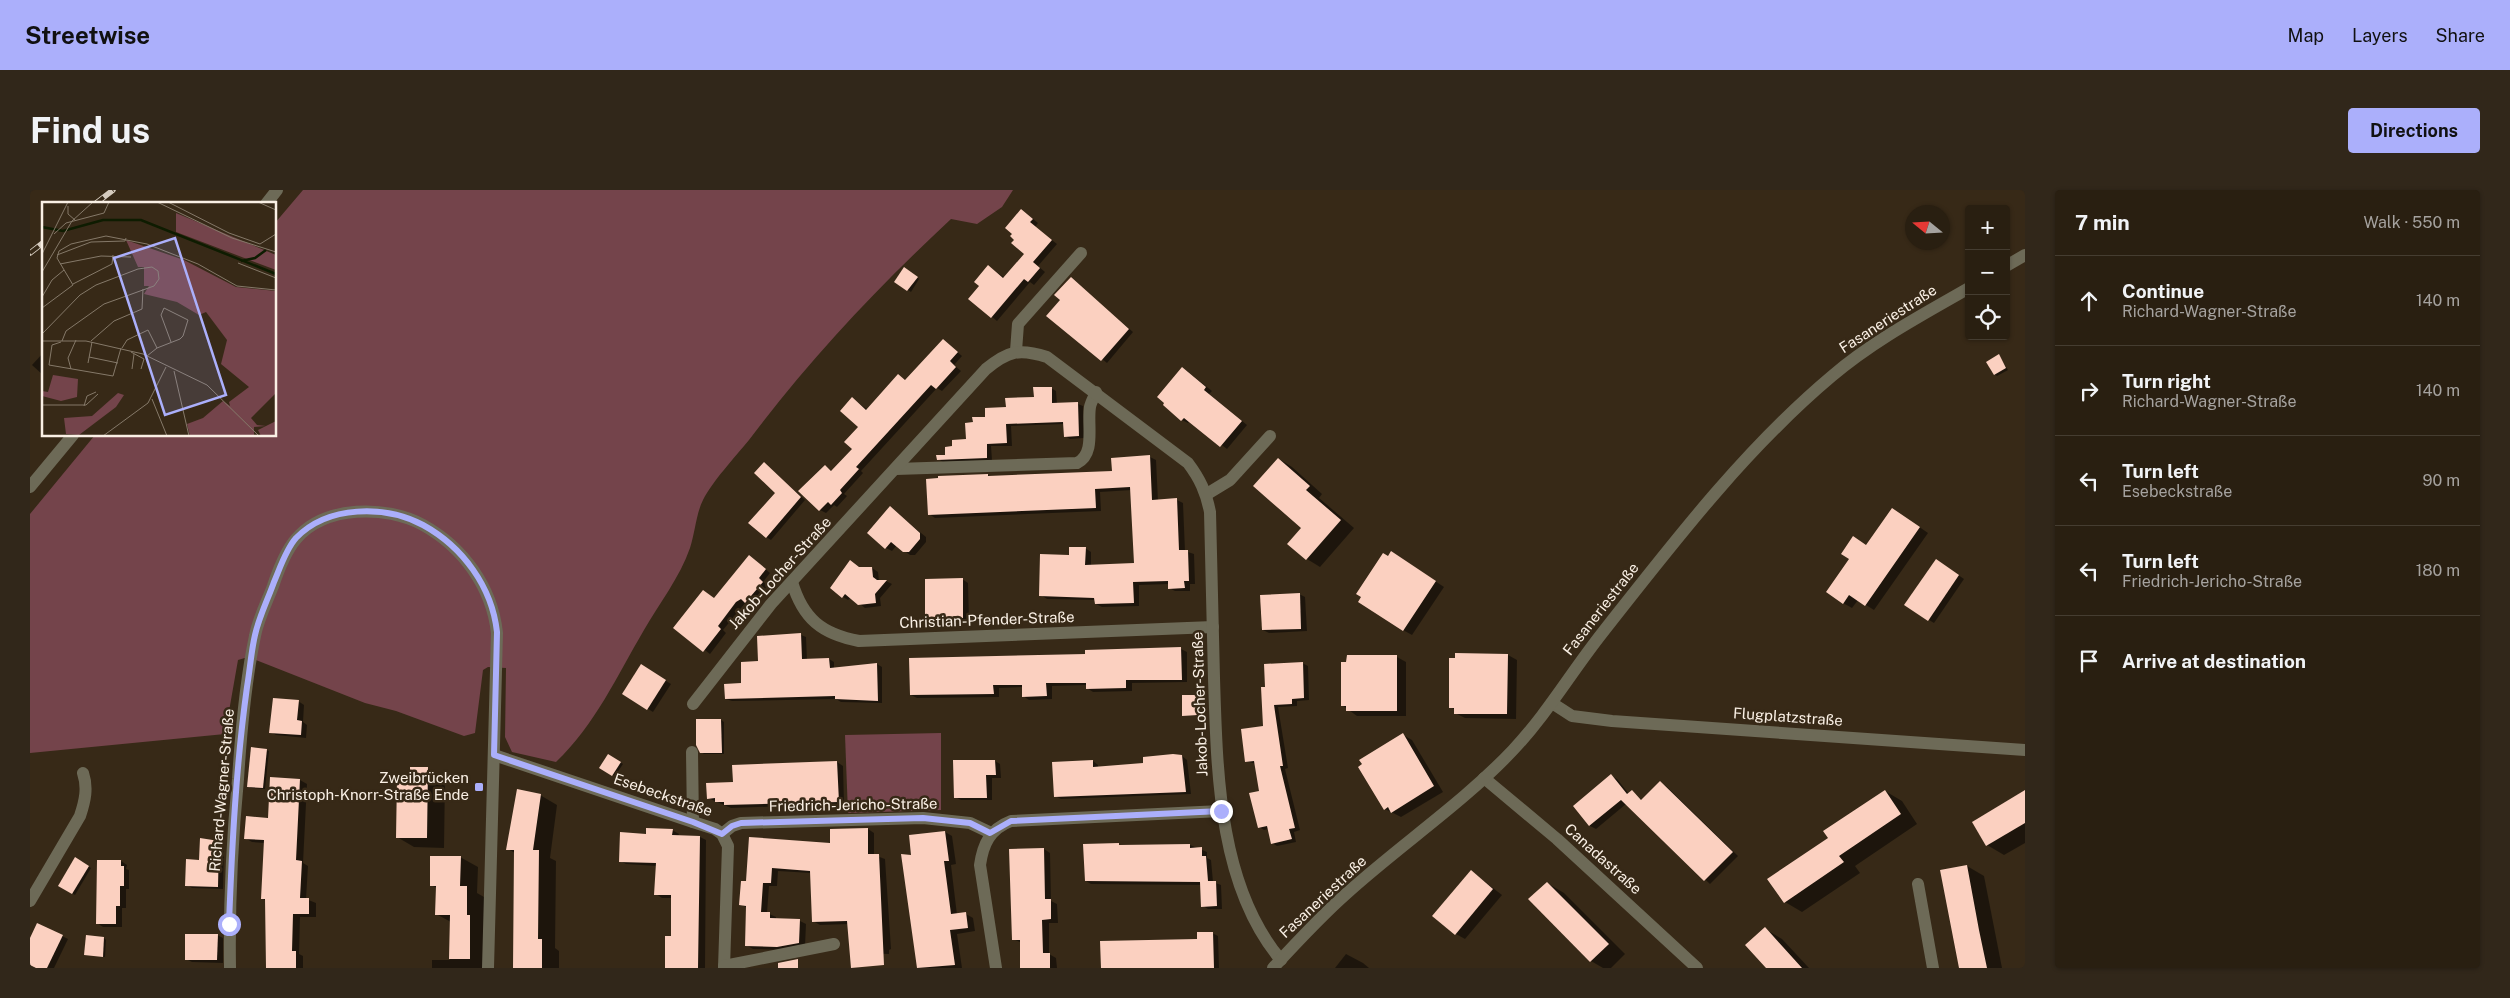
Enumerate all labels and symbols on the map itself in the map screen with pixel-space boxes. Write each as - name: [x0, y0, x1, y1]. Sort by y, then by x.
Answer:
- inset map: [42, 202, 276, 436]
- north arrow: [1905, 205, 1950, 250]
- street label: Fasaneriestraße: [1836, 281, 1940, 356]
- street label: Jakob-Locher-Straße: [725, 513, 834, 632]
- street label: Fasaneriestraße: [1559, 559, 1642, 658]
- street label: Christian-Pfender-Straße: [899, 608, 1075, 631]
- street label: Jakob-Locher-Straße: [1188, 631, 1211, 777]
- street label: Flugplatzstraße: [1733, 704, 1844, 729]
- street label: Richard-Wagner-Straße: [206, 708, 237, 872]
- place label: Zweibrücken Christoph-Knorr-Straße Ende: [266, 769, 469, 803]
- street label: Esebeckstraße: [611, 770, 715, 819]
- marker: Zweibrücken Christoph-Knorr-Straße Ende: [473, 781, 485, 793]
- street label: Friedrich-Jericho-Straße: [768, 795, 938, 814]
- route end: [1210, 800, 1233, 823]
- street label: Canadastraße: [1562, 820, 1645, 897]
- street label: Fasaneriestraße: [1276, 852, 1370, 941]
- route start: [218, 913, 241, 936]

